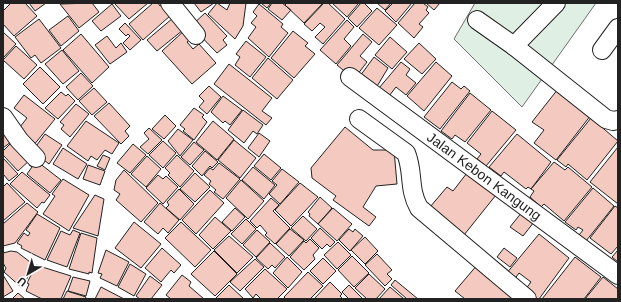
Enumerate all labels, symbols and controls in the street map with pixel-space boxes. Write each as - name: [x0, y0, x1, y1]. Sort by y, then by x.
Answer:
- street label: Jalan Kebon Kangung: [424, 129, 545, 224]
- north arrow: [8, 254, 48, 294]
- text: U: [15, 275, 29, 289]

